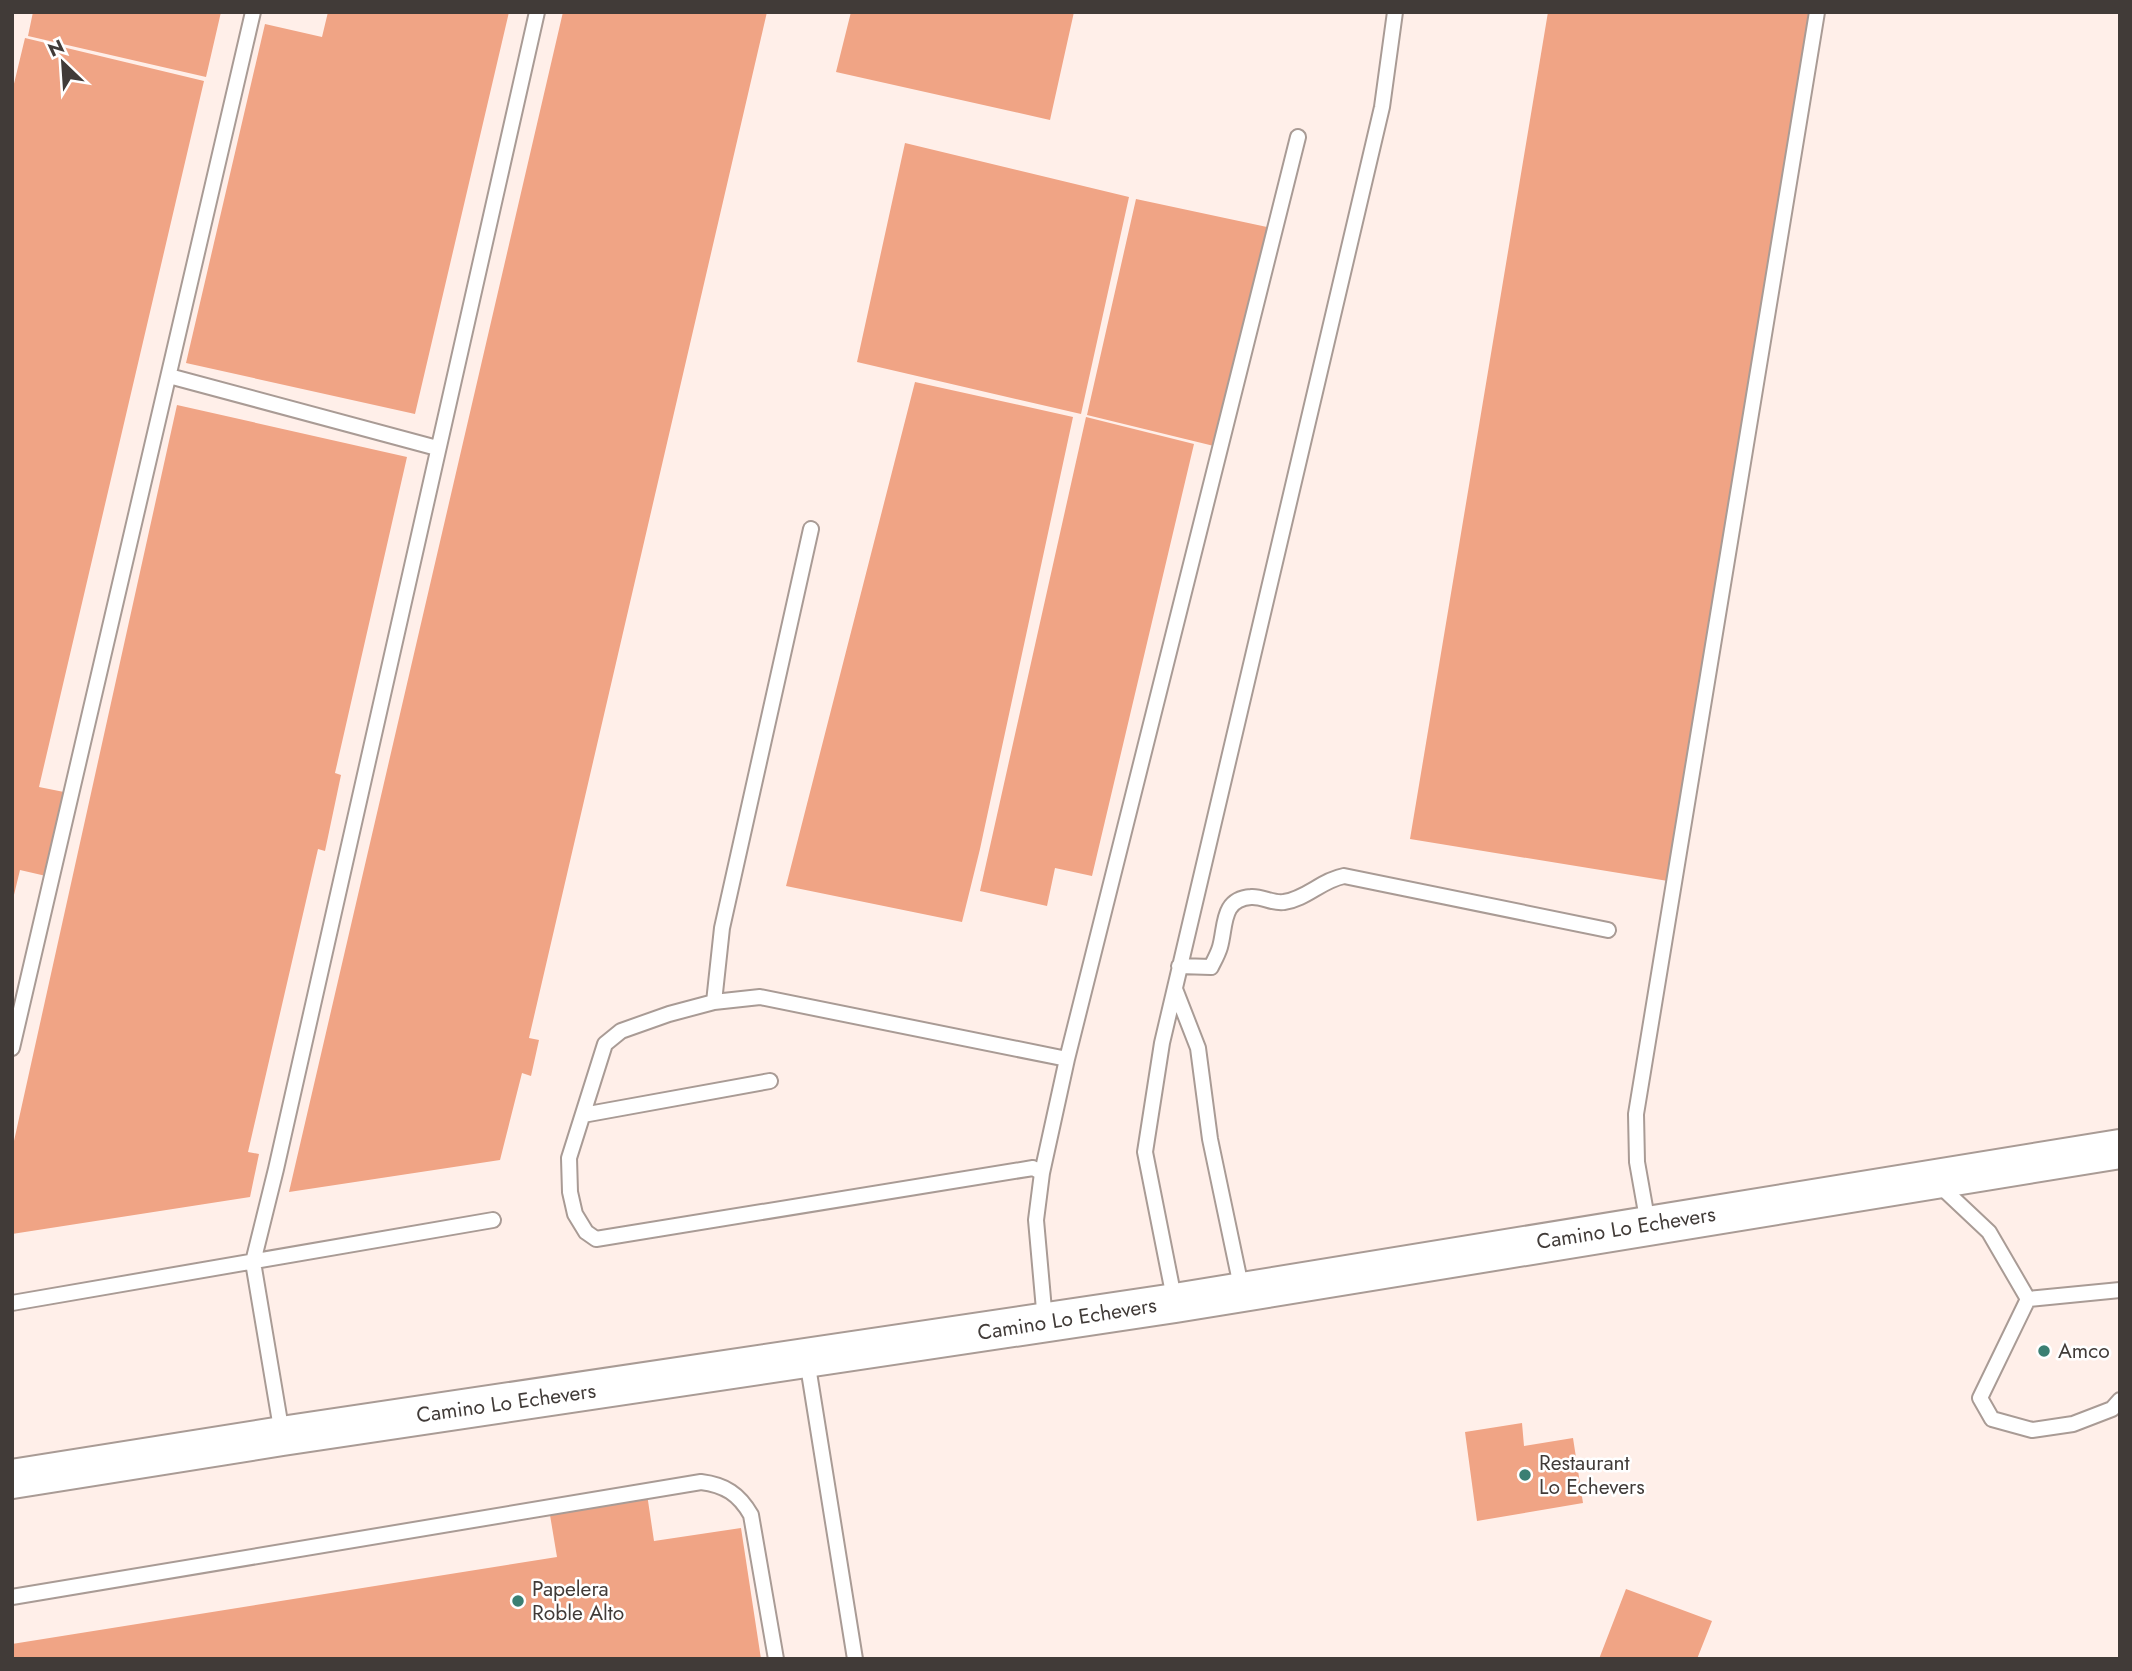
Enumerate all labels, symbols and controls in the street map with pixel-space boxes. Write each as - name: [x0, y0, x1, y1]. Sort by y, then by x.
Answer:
- north arrow: [28, 28, 98, 98]
- text: N: [43, 33, 69, 63]
- street label: Camino Lo Echevers: [1534, 1199, 1718, 1257]
- street label: Camino Lo Echevers: [975, 1290, 1159, 1348]
- place label: Amco: [2058, 1336, 2110, 1366]
- marker: Amco: [2036, 1343, 2052, 1359]
- street label: Camino Lo Echevers: [414, 1376, 598, 1430]
- place label: Restaurant Lo Echevers: [1539, 1448, 1645, 1502]
- marker: Restaurant Lo Echevers: [1517, 1467, 1533, 1483]
- place label: Papelera Roble Alto: [532, 1574, 624, 1628]
- marker: Papelera Roble Alto: [510, 1593, 526, 1609]

